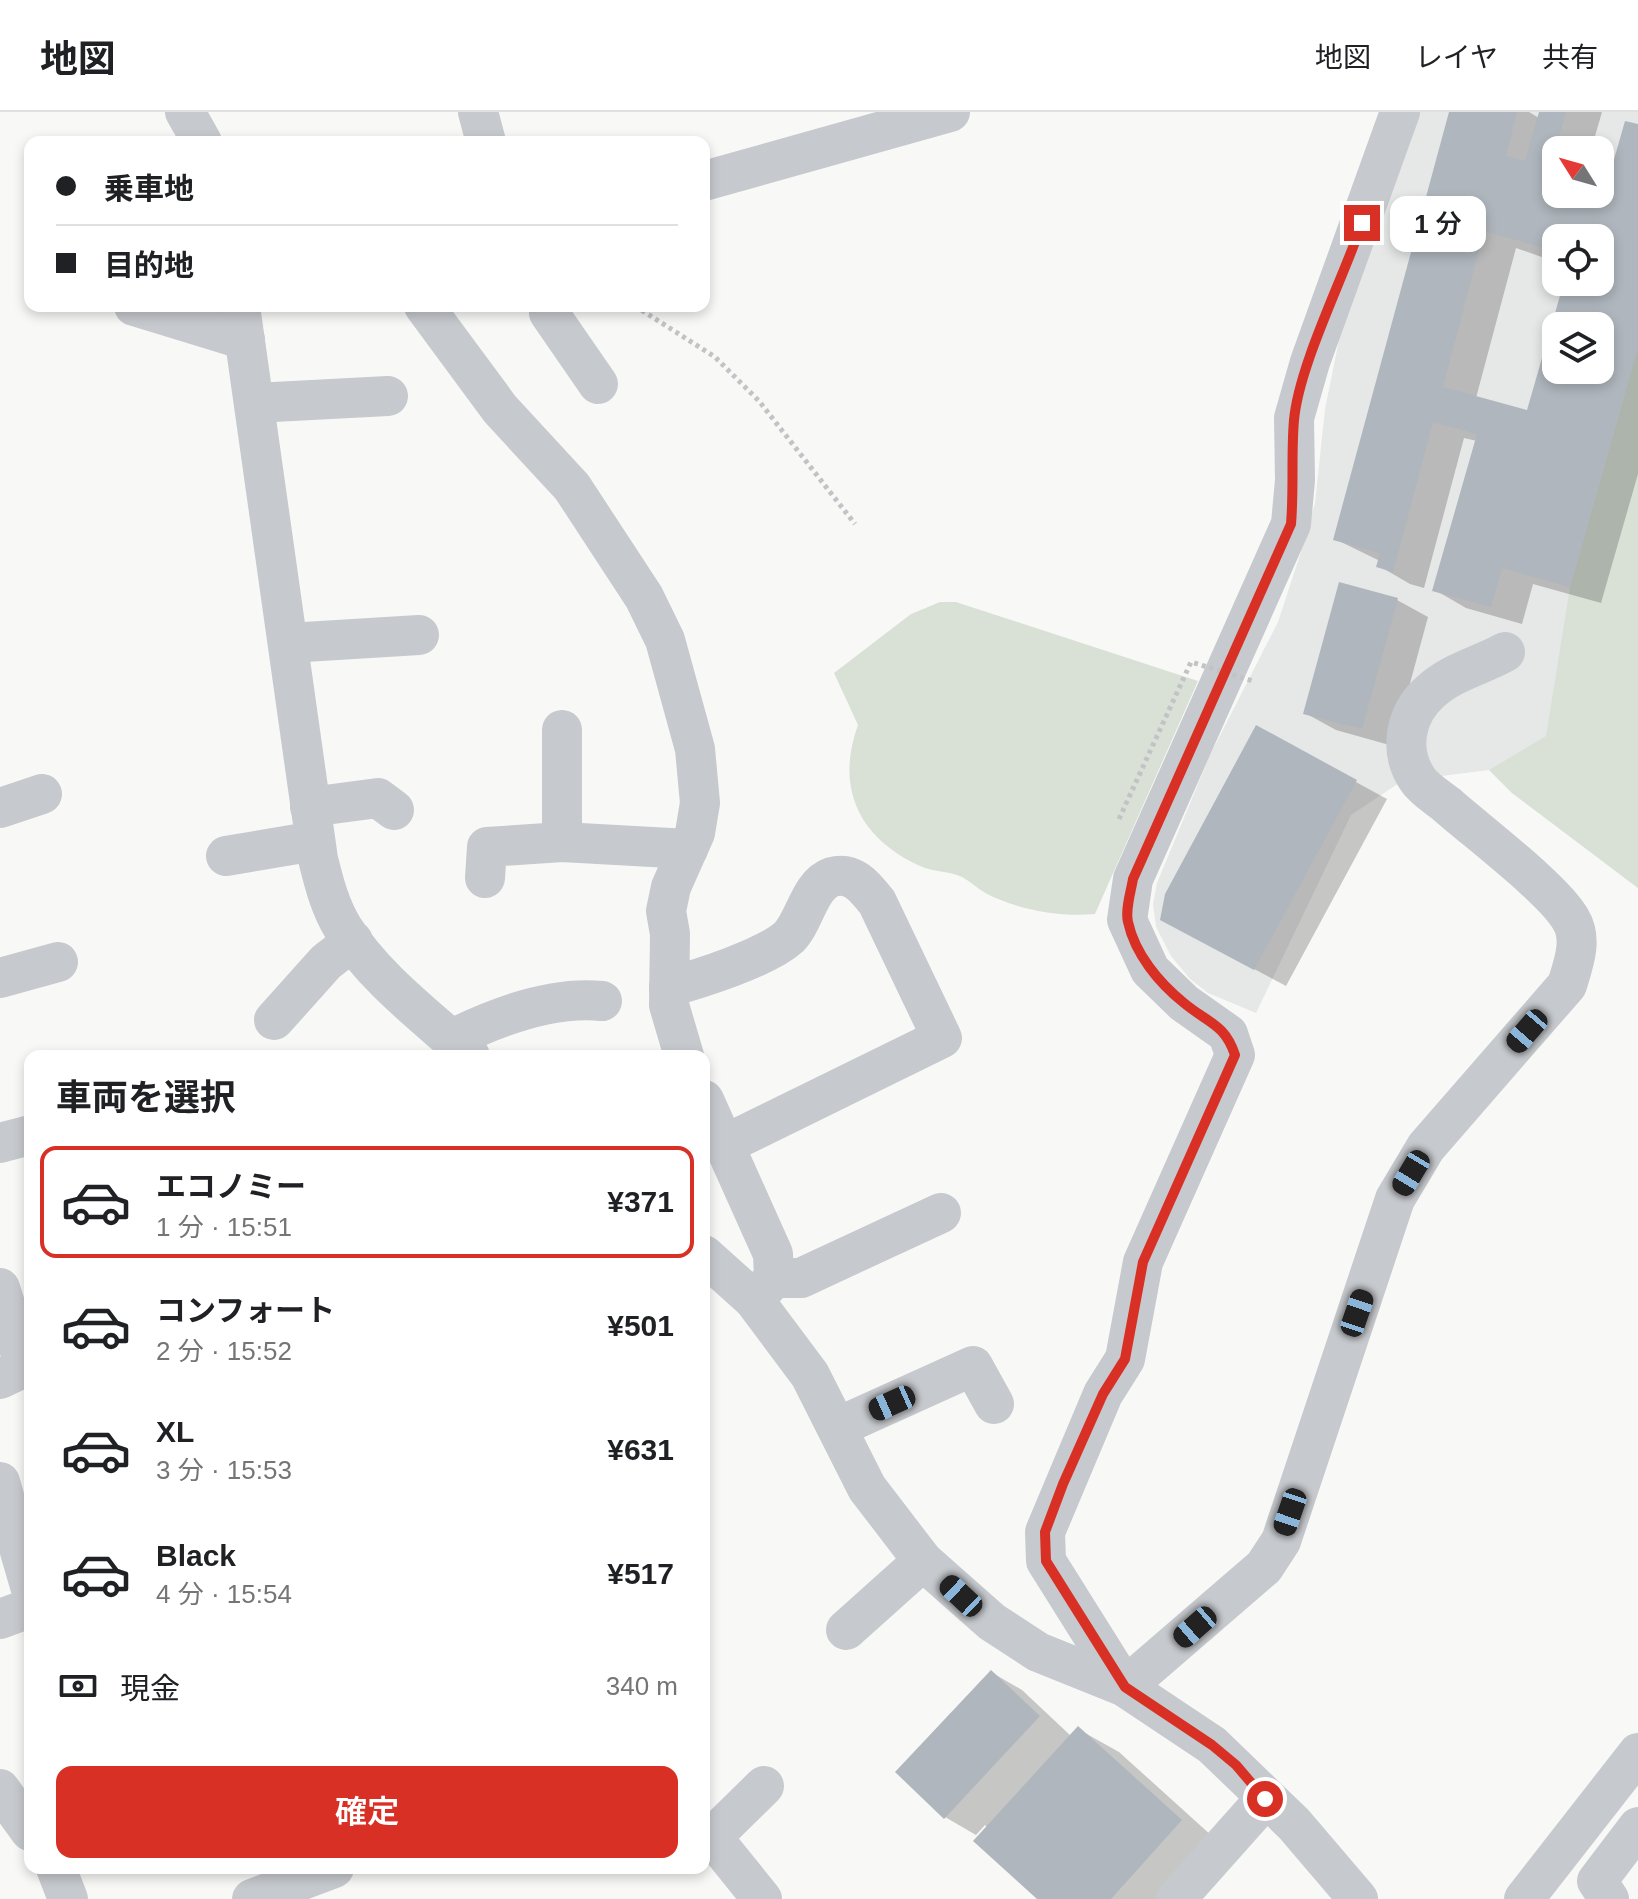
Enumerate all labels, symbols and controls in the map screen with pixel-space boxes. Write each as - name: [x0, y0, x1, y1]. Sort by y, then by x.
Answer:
- text: 地図: [40, 38, 116, 80]
- text: 地図: [1315, 42, 1371, 73]
- text: レイヤ: [1415, 42, 1498, 73]
- text: 共有: [1542, 42, 1598, 73]
- north arrow: [1542, 136, 1614, 208]
- map controls: [1542, 136, 1614, 384]
- text: 乗車地: [104, 172, 194, 205]
- callout: 1 分: [1390, 195, 1486, 251]
- route end: [1344, 205, 1380, 241]
- text: 1 分: [1414, 209, 1462, 239]
- button: locate: [1542, 224, 1614, 296]
- text: 目的地: [104, 249, 194, 282]
- button: layers: [1542, 312, 1614, 384]
- car: [1502, 1005, 1552, 1057]
- text: 車両を選択: [56, 1077, 236, 1118]
- car: [1388, 1146, 1434, 1200]
- icon: car: [60, 1166, 132, 1238]
- text: エコノミー: [156, 1170, 306, 1203]
- text: ¥371: [607, 1185, 674, 1218]
- text: 1 分 · 15:51: [156, 1212, 292, 1242]
- car: [1338, 1286, 1376, 1340]
- icon: car: [60, 1290, 132, 1362]
- text: コンフォート: [156, 1294, 335, 1327]
- text: ¥501: [607, 1309, 674, 1342]
- text: 2 分 · 15:52: [156, 1336, 292, 1366]
- car: [865, 1382, 919, 1424]
- icon: car: [60, 1414, 132, 1486]
- text: XL: [156, 1415, 194, 1448]
- text: ¥631: [607, 1433, 674, 1466]
- text: 3 分 · 15:53: [156, 1455, 292, 1485]
- car: [1271, 1485, 1309, 1539]
- icon: car: [60, 1538, 132, 1610]
- text: Black: [156, 1539, 236, 1572]
- text: ¥517: [607, 1557, 674, 1590]
- car: [935, 1571, 987, 1621]
- text: 4 分 · 15:54: [156, 1579, 292, 1609]
- car: [1169, 1602, 1221, 1652]
- icon: cash: [56, 1664, 100, 1708]
- text: 340 m: [606, 1671, 678, 1701]
- text: 現金: [120, 1672, 180, 1705]
- button: 確定: [56, 1766, 678, 1858]
- route start: [1247, 1781, 1283, 1817]

